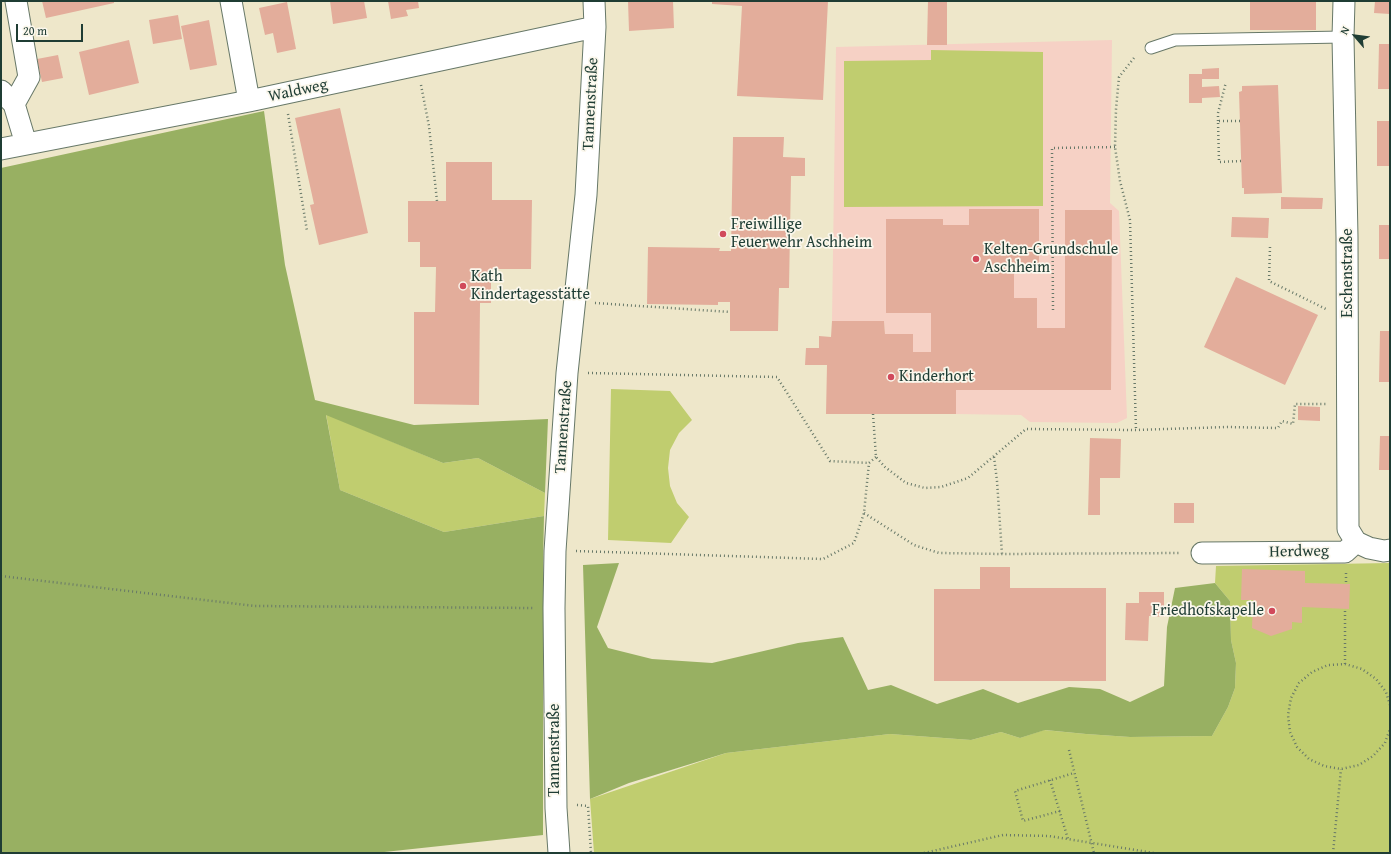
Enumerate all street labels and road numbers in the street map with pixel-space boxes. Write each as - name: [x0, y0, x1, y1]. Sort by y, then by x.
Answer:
- street label: Tannenstraße: [579, 57, 603, 151]
- street label: Waldweg: [267, 75, 329, 107]
- street label: Eschenstraße: [1338, 228, 1358, 318]
- street label: Tannenstraße: [551, 380, 577, 474]
- street label: Herdweg: [1269, 542, 1329, 562]
- street label: Tannenstraße: [545, 703, 565, 797]

